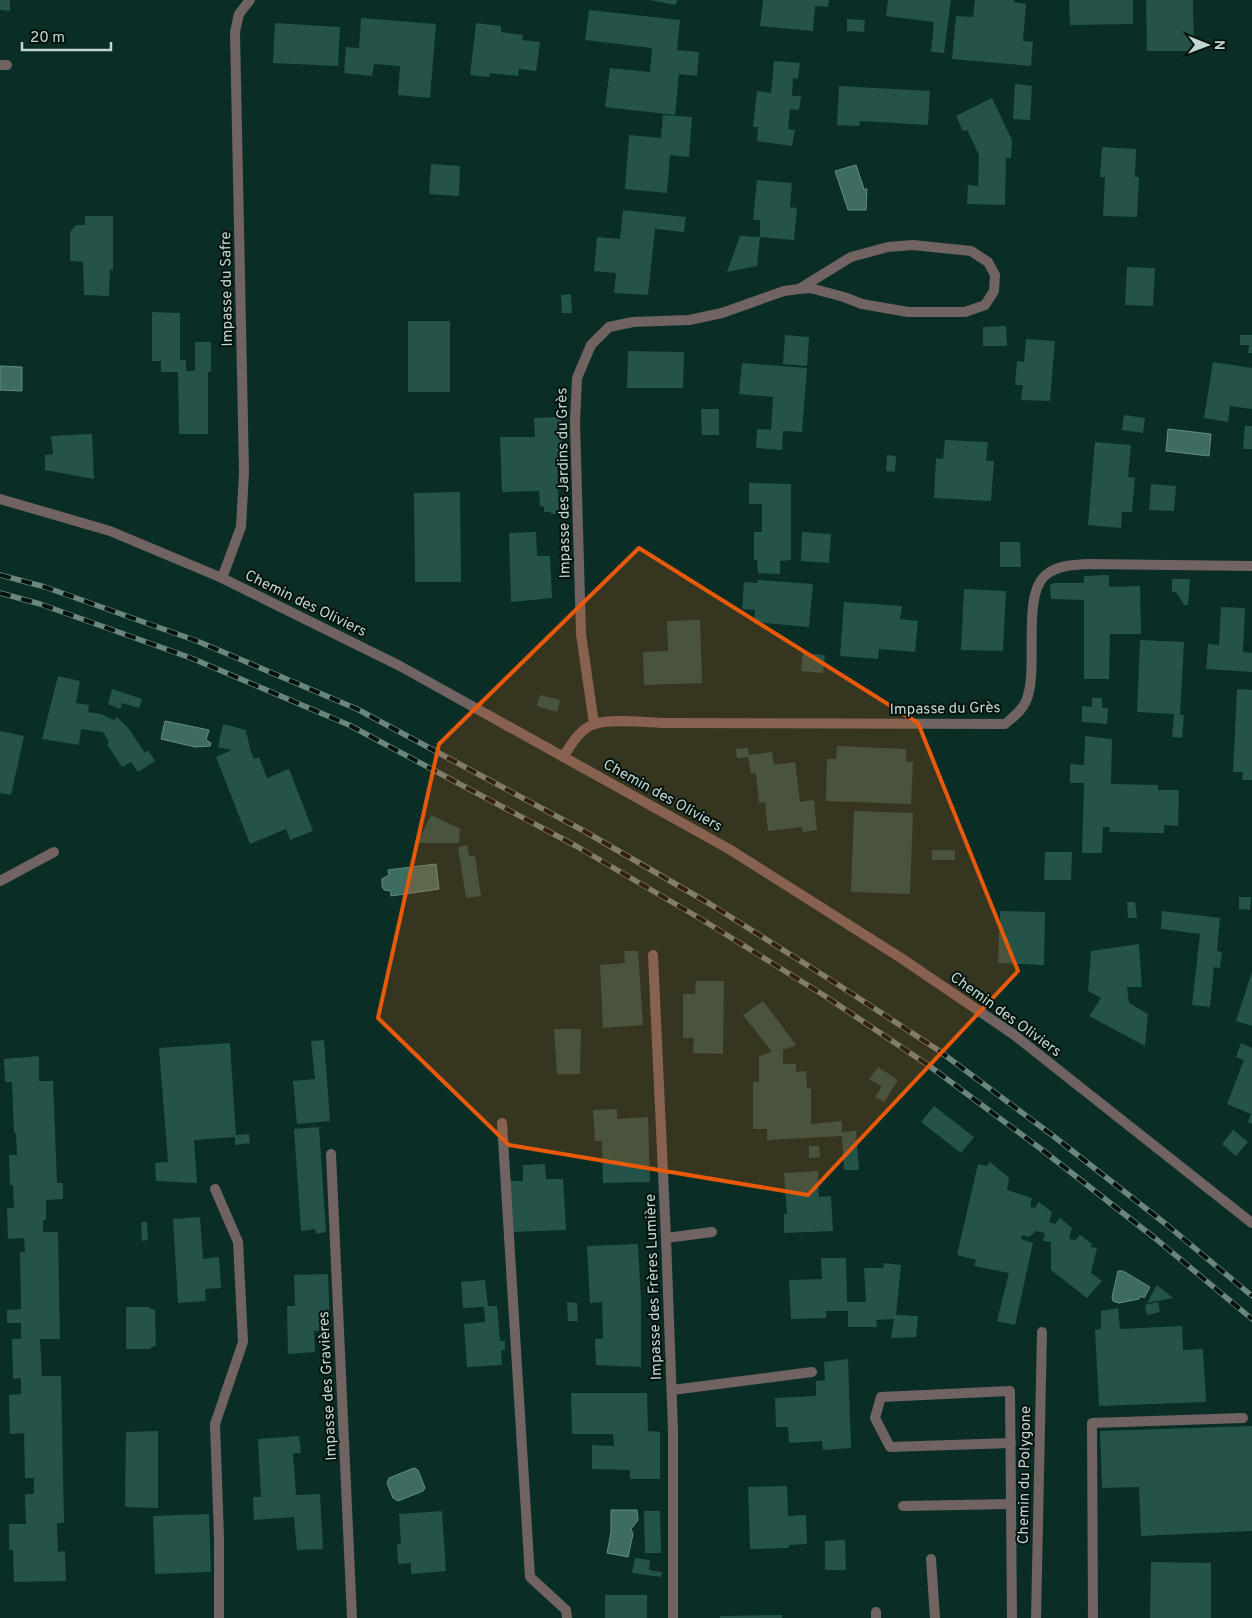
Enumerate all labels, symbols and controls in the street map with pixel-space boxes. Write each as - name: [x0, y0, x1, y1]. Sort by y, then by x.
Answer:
- scale bar: [22, 20, 111, 52]
- north arrow: [1182, 20, 1232, 70]
- text: 20 m: [30, 29, 65, 48]
- text: N: [1210, 40, 1227, 50]
- street label: Impasse du Safre: [217, 231, 238, 347]
- street label: Impasse des Jardins du Grès: [553, 387, 576, 579]
- street label: Chemin des Oliviers: [241, 567, 369, 642]
- street label: Impasse du Grès: [889, 699, 1001, 720]
- street label: Chemin des Oliviers: [599, 756, 725, 837]
- street label: Chemin des Oliviers: [946, 968, 1065, 1062]
- street label: Impasse des Frères Lumière: [642, 1194, 667, 1380]
- street label: Impasse des Gravières: [315, 1311, 342, 1461]
- street label: Chemin du Polygone: [1015, 1406, 1036, 1544]

